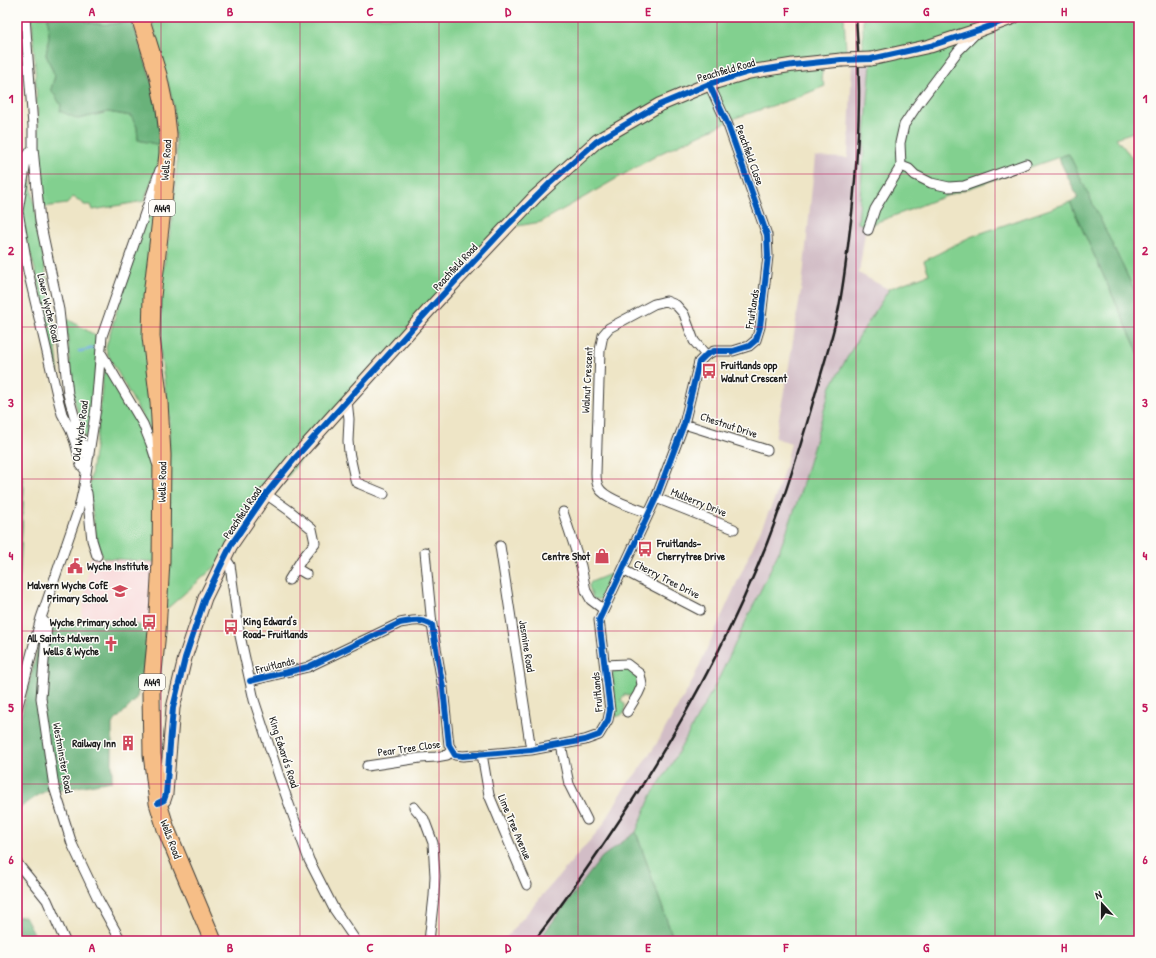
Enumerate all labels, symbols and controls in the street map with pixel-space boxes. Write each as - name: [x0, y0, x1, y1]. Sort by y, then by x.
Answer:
- text: A: [89, 2, 96, 20]
- text: B: [227, 2, 234, 20]
- text: C: [366, 2, 374, 20]
- text: D: [505, 2, 512, 20]
- text: E: [645, 2, 651, 20]
- text: F: [783, 2, 790, 20]
- text: G: [923, 2, 930, 20]
- text: H: [1061, 2, 1067, 20]
- street label: Peachfield Road: [696, 55, 757, 85]
- text: 1: [9, 89, 14, 107]
- text: 1: [1143, 89, 1148, 107]
- street label: Peachfield Close: [733, 123, 768, 188]
- street label: Wells Road: [158, 139, 174, 181]
- road number: A449: [149, 200, 175, 216]
- street label: Peachfield Road: [430, 240, 481, 294]
- text: 2: [8, 241, 15, 259]
- text: 2: [1142, 241, 1149, 259]
- street label: Lower Wyche Road: [34, 272, 64, 344]
- street label: Fruitlands: [742, 288, 762, 331]
- street label: Walnut Crescent: [578, 346, 596, 413]
- place label: Fruitlands opp Walnut Crescent: [720, 358, 788, 385]
- bus stop icon: Fruitlands opp Walnut Crescent: [700, 362, 718, 380]
- text: 3: [8, 393, 14, 411]
- text: 3: [1142, 393, 1148, 411]
- street label: Old Wyche Road: [69, 399, 91, 462]
- street label: Chestnut Drive: [699, 409, 760, 441]
- street label: Wells Road: [155, 461, 169, 502]
- street label: Peachfield Road: [220, 484, 265, 542]
- street label: Mulberry Drive: [669, 484, 730, 520]
- place label: Fruitlands- Cherrytree Drive: [656, 536, 726, 564]
- bus stop icon: Fruitlands- Cherrytree Drive: [636, 540, 654, 558]
- text: 4: [9, 546, 14, 564]
- text: 4: [1143, 546, 1148, 564]
- shop icon: Centre Shot: [593, 547, 611, 565]
- place label: Centre Shot: [542, 549, 591, 563]
- street label: Cherry Tree Drive: [632, 556, 703, 602]
- public building icon: Wyche Institute: [66, 557, 84, 575]
- place label: Wyche Institute: [87, 559, 149, 574]
- place label: Malvern Wyche CofE Primary School: [27, 578, 109, 606]
- school or university icon: Malvern Wyche CofE Primary School: [111, 582, 129, 600]
- bus stop icon: Wyche Primary school: [140, 613, 158, 631]
- place label: King Edward's Road- Fruitlands: [243, 614, 309, 641]
- place label: Wyche Primary school: [50, 615, 138, 630]
- bus stop icon: King Edward's Road- Fruitlands: [222, 618, 240, 636]
- street label: Jasmine Road: [516, 619, 538, 674]
- place label: All Saints Malvern Wells & Wyche: [27, 631, 100, 659]
- church icon: All Saints Malvern Wells & Wyche: [102, 635, 120, 653]
- street label: Fruitlands: [253, 653, 296, 677]
- street label: Fruitlands: [588, 672, 606, 713]
- road number: A449: [139, 674, 165, 690]
- text: 5: [8, 698, 14, 716]
- text: 5: [1142, 698, 1148, 716]
- street label: King Edward's Road: [266, 715, 302, 790]
- street label: Westminster Road: [50, 722, 76, 795]
- building icon: Railway Inn: [119, 734, 137, 752]
- place label: Railway Inn: [72, 736, 116, 751]
- street label: Pear Tree Close: [377, 737, 442, 759]
- street label: Lime Tree Avenue: [495, 792, 535, 862]
- street label: Wells Road: [157, 817, 185, 861]
- text: 6: [8, 850, 14, 868]
- text: 6: [1142, 850, 1148, 868]
- north arrow: [1082, 884, 1122, 924]
- text: N: [1093, 887, 1104, 902]
- text: A: [89, 938, 96, 956]
- text: B: [227, 938, 234, 956]
- text: C: [366, 938, 374, 956]
- text: D: [505, 938, 512, 956]
- text: E: [645, 938, 651, 956]
- text: F: [783, 938, 790, 956]
- text: G: [923, 938, 930, 956]
- text: H: [1061, 938, 1067, 956]

